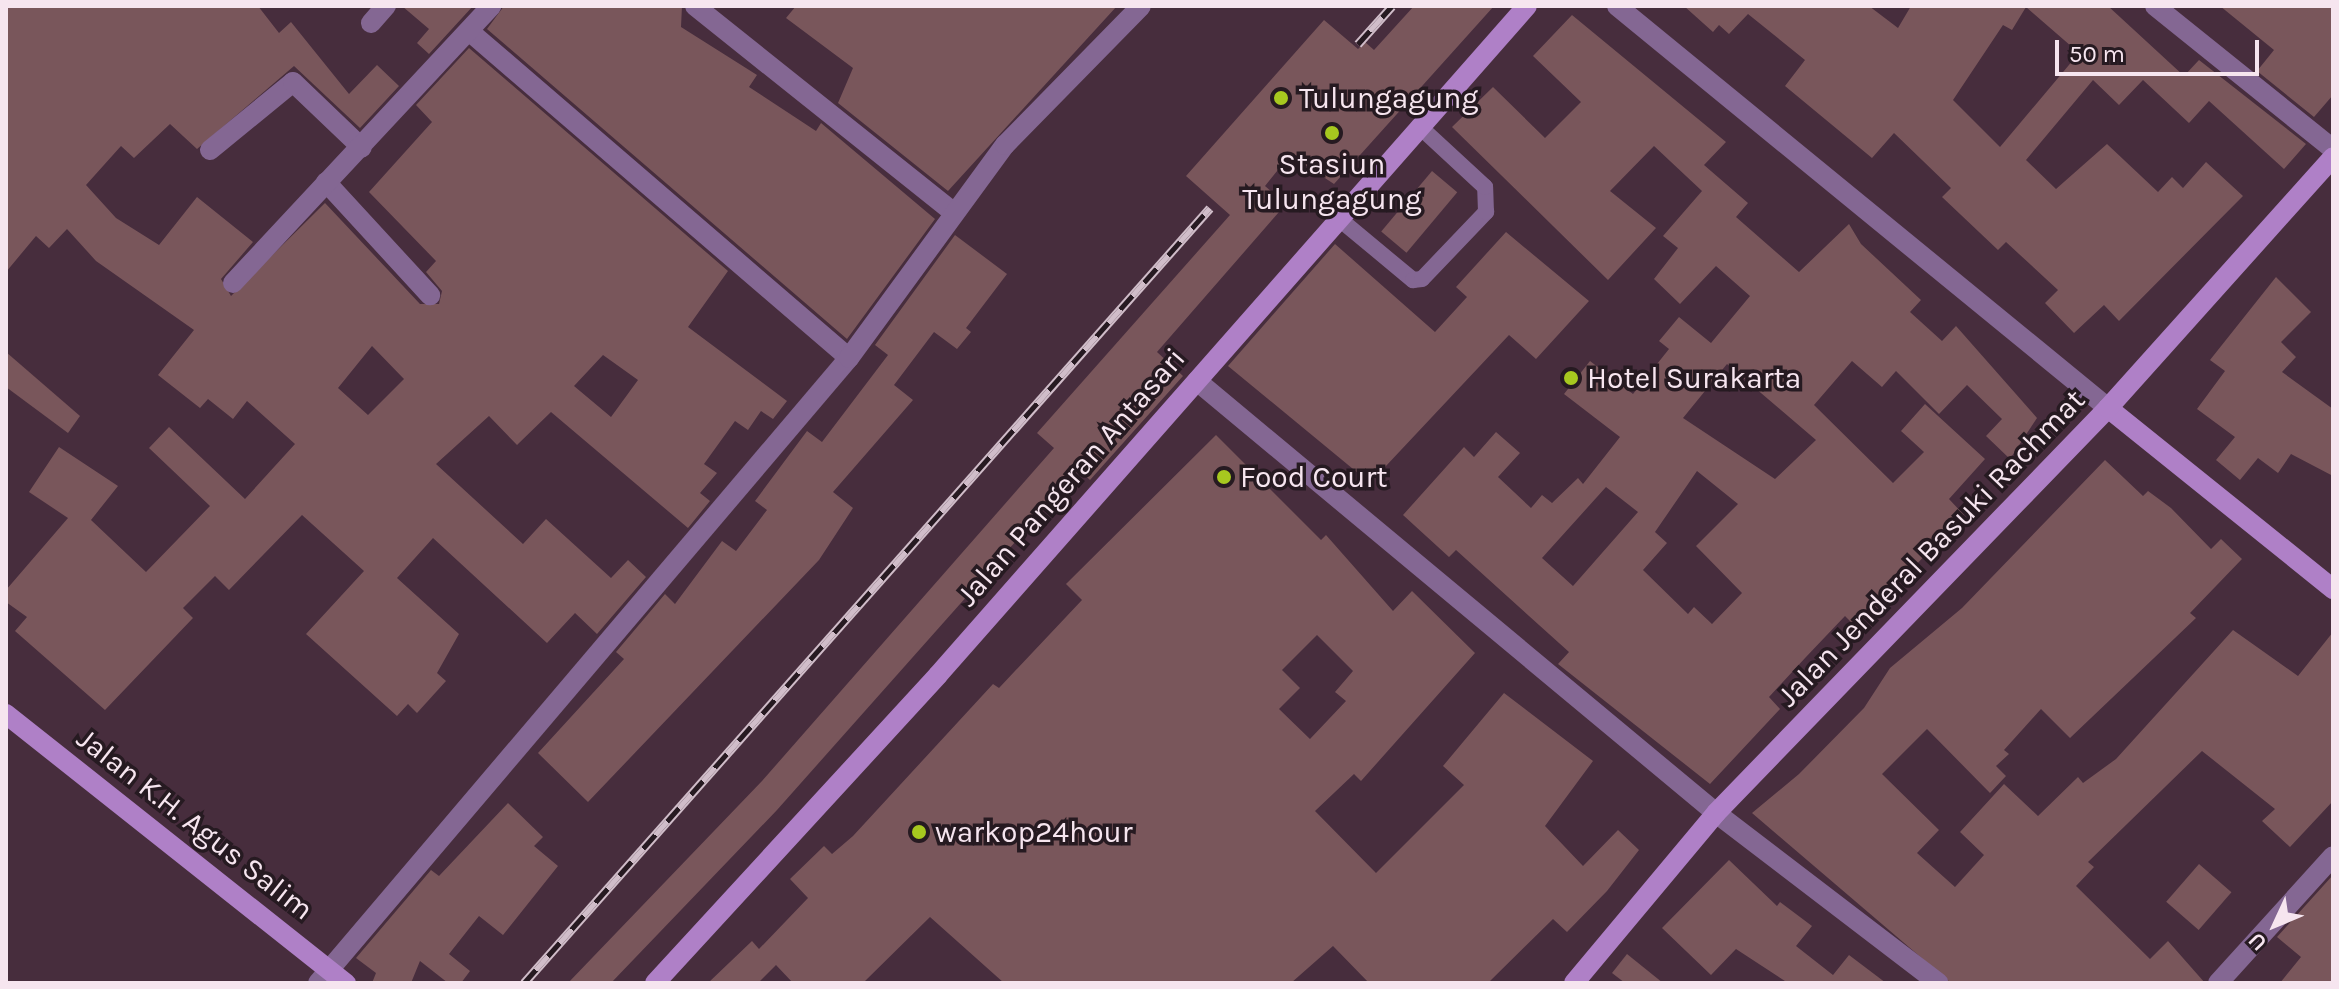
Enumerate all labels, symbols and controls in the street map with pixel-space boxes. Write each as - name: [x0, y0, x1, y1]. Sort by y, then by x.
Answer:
- scale bar: [2059, 24, 2263, 74]
- text: 50 m: [2069, 40, 2125, 68]
- place label: Tulungagung: [1299, 80, 1478, 116]
- marker: Tulungagung: [1270, 87, 1292, 109]
- marker: Stasiun Tulungagung: [1323, 124, 1341, 142]
- place label: Stasiun Tulungagung: [1242, 146, 1422, 216]
- street label: Jalan Pangeran Antasari: [949, 341, 1193, 613]
- place label: Hotel Surakarta: [1587, 360, 1801, 396]
- marker: Hotel Surakarta: [1562, 369, 1580, 387]
- street label: Jalan Jenderal Basuki Rachmat: [1770, 382, 2092, 714]
- place label: Food Court: [1240, 459, 1388, 495]
- marker: Food Court: [1215, 468, 1233, 486]
- street label: Jalan K.H. Agus Salim: [70, 720, 320, 928]
- place label: warkop24hour: [935, 814, 1133, 850]
- marker: warkop24hour: [910, 823, 928, 841]
- north arrow: [2235, 885, 2315, 965]
- text: U: [2243, 927, 2272, 956]

